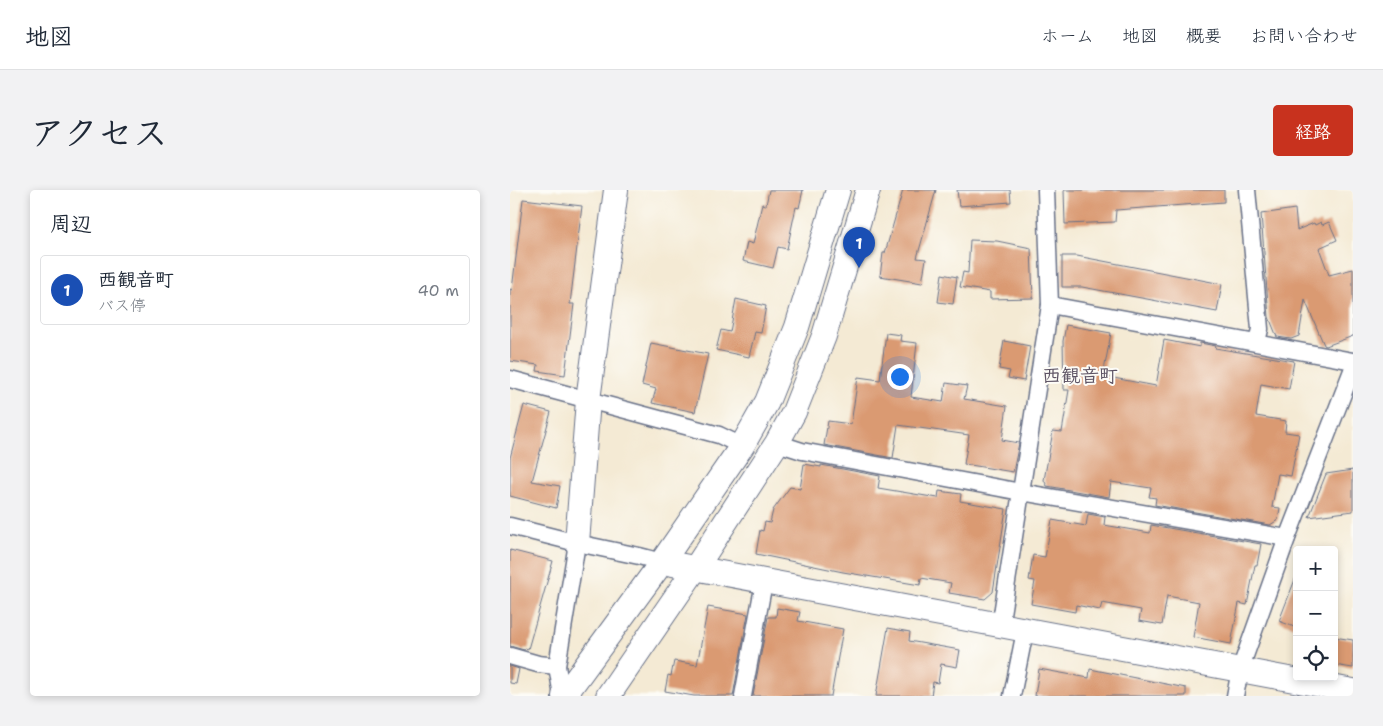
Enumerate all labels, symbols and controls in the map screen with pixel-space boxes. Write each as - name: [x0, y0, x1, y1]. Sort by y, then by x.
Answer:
- text: 地図: [25, 21, 73, 53]
- text: ホーム: [1041, 24, 1094, 48]
- text: 地図: [1122, 24, 1158, 48]
- text: 概要: [1186, 24, 1222, 48]
- text: お問い合わせ: [1250, 24, 1358, 48]
- button: 経路: [1273, 105, 1353, 156]
- text: アクセス: [30, 109, 168, 156]
- text: 周辺: [50, 210, 92, 238]
- pin: 1: [843, 227, 875, 268]
- text: 西観音町: [98, 267, 174, 292]
- text: 1: [63, 280, 71, 301]
- text: 40 m: [417, 280, 459, 301]
- text: バス停: [98, 295, 146, 316]
- district label: 西観音町: [1042, 363, 1118, 388]
- your location: [887, 364, 913, 390]
- map controls: [1293, 546, 1338, 681]
- button: +: [1293, 546, 1338, 591]
- button: −: [1293, 591, 1338, 636]
- button: locate: [1293, 636, 1338, 681]

